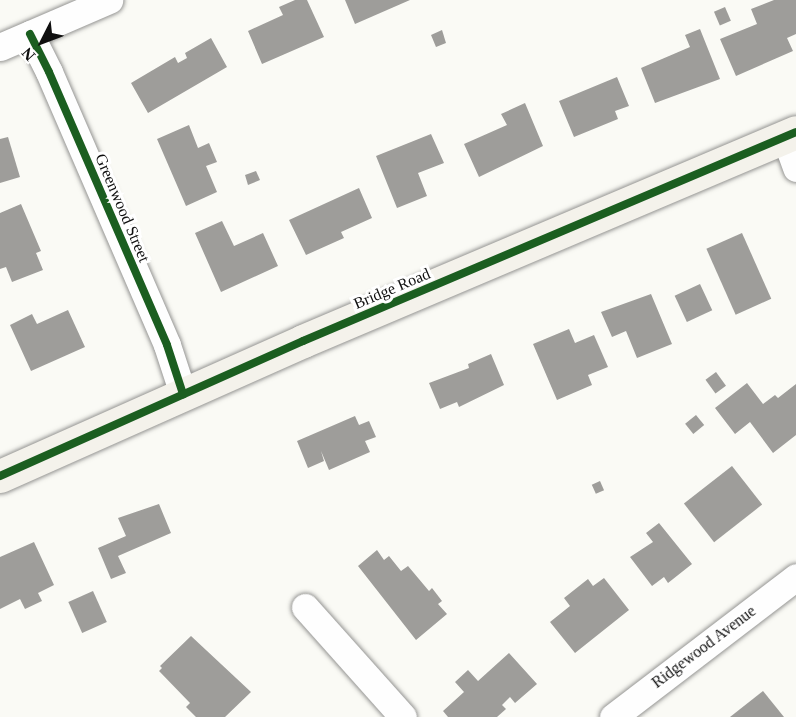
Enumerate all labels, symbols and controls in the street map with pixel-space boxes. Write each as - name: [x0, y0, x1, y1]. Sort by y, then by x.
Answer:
- north arrow: [12, 12, 72, 72]
- text: N: [18, 44, 38, 64]
- street label: Greenwood Street: [91, 151, 153, 265]
- street label: Bridge Road: [351, 264, 433, 314]
- street label: Ridgewood Avenue: [648, 601, 760, 693]

